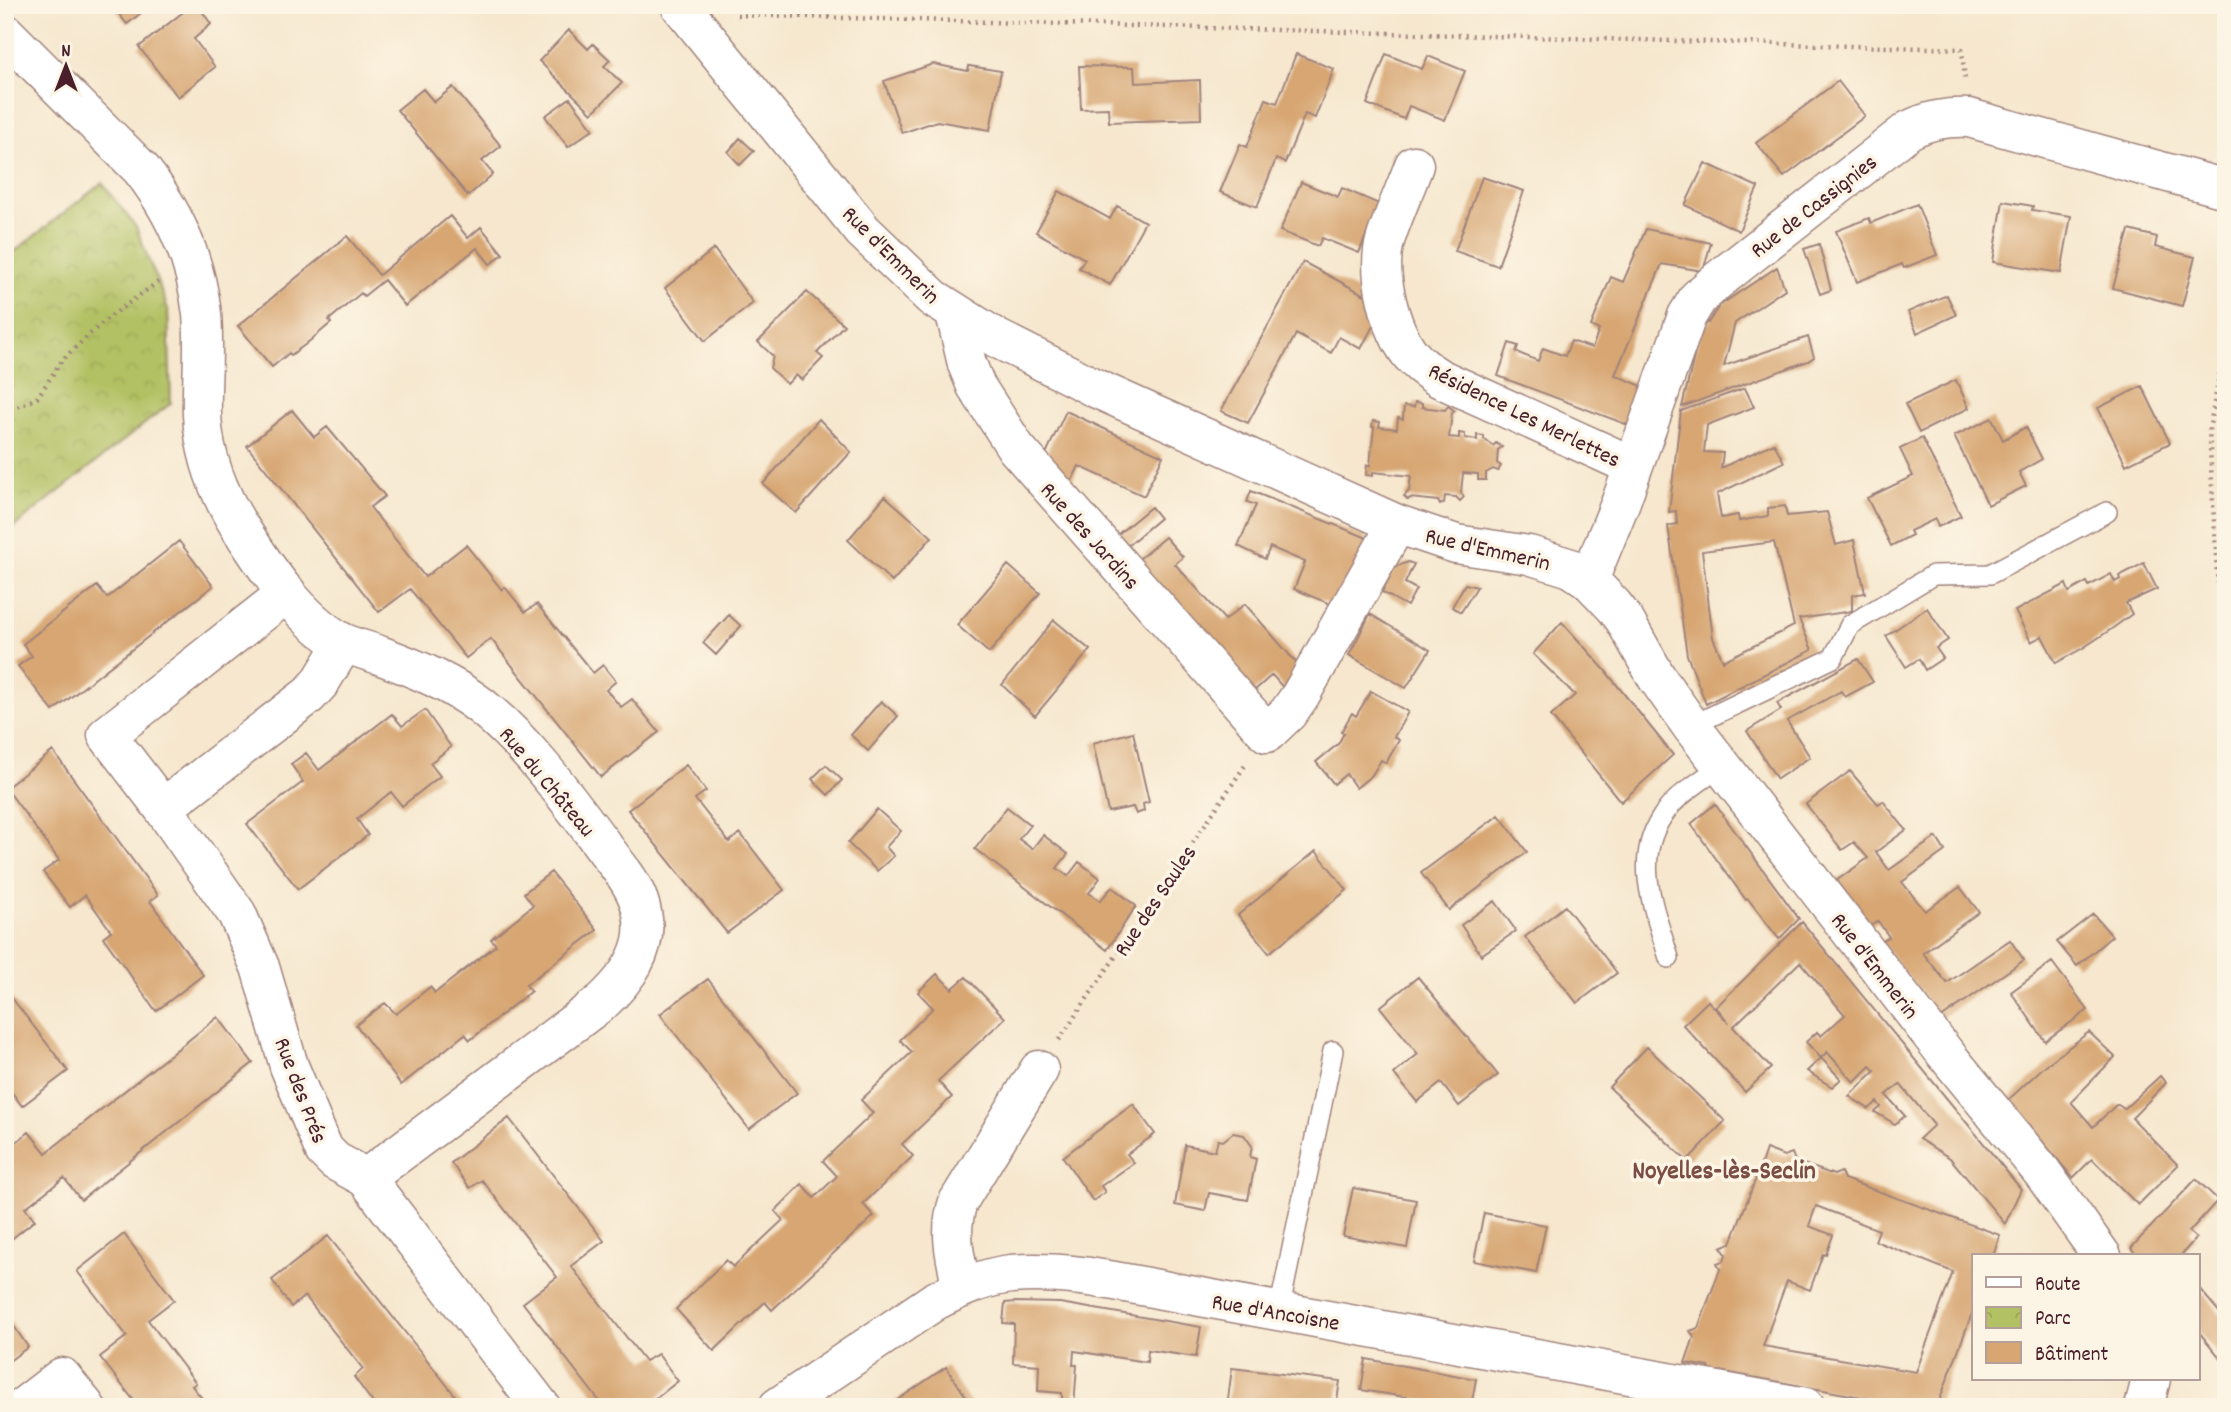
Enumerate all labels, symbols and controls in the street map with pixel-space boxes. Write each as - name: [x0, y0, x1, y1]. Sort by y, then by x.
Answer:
- north arrow: [32, 32, 102, 102]
- text: N: [61, 39, 71, 66]
- street label: Rue de Cassignies: [1745, 148, 1886, 268]
- street label: Rue d'Emmerin: [833, 200, 946, 313]
- street label: Résidence Les Merlettes: [1422, 356, 1625, 478]
- street label: Rue des Jardins: [1031, 476, 1146, 599]
- street label: Rue d'Emmerin: [1421, 521, 1553, 582]
- street label: Rue du Château: [489, 721, 601, 846]
- street label: Rue des Saules: [1107, 839, 1207, 964]
- street label: Rue d'Emmerin: [1821, 907, 1925, 1027]
- street label: Rue des Prés: [263, 1034, 334, 1149]
- district label: Noyelles-lès-Seclin: [1632, 1154, 1816, 1191]
- legend: [1972, 1254, 2200, 1380]
- text: Route: [2035, 1271, 2081, 1301]
- street label: Rue d'Ancoisne: [1209, 1287, 1342, 1342]
- text: Parc: [2035, 1305, 2071, 1335]
- text: Bâtiment: [2035, 1341, 2108, 1371]

